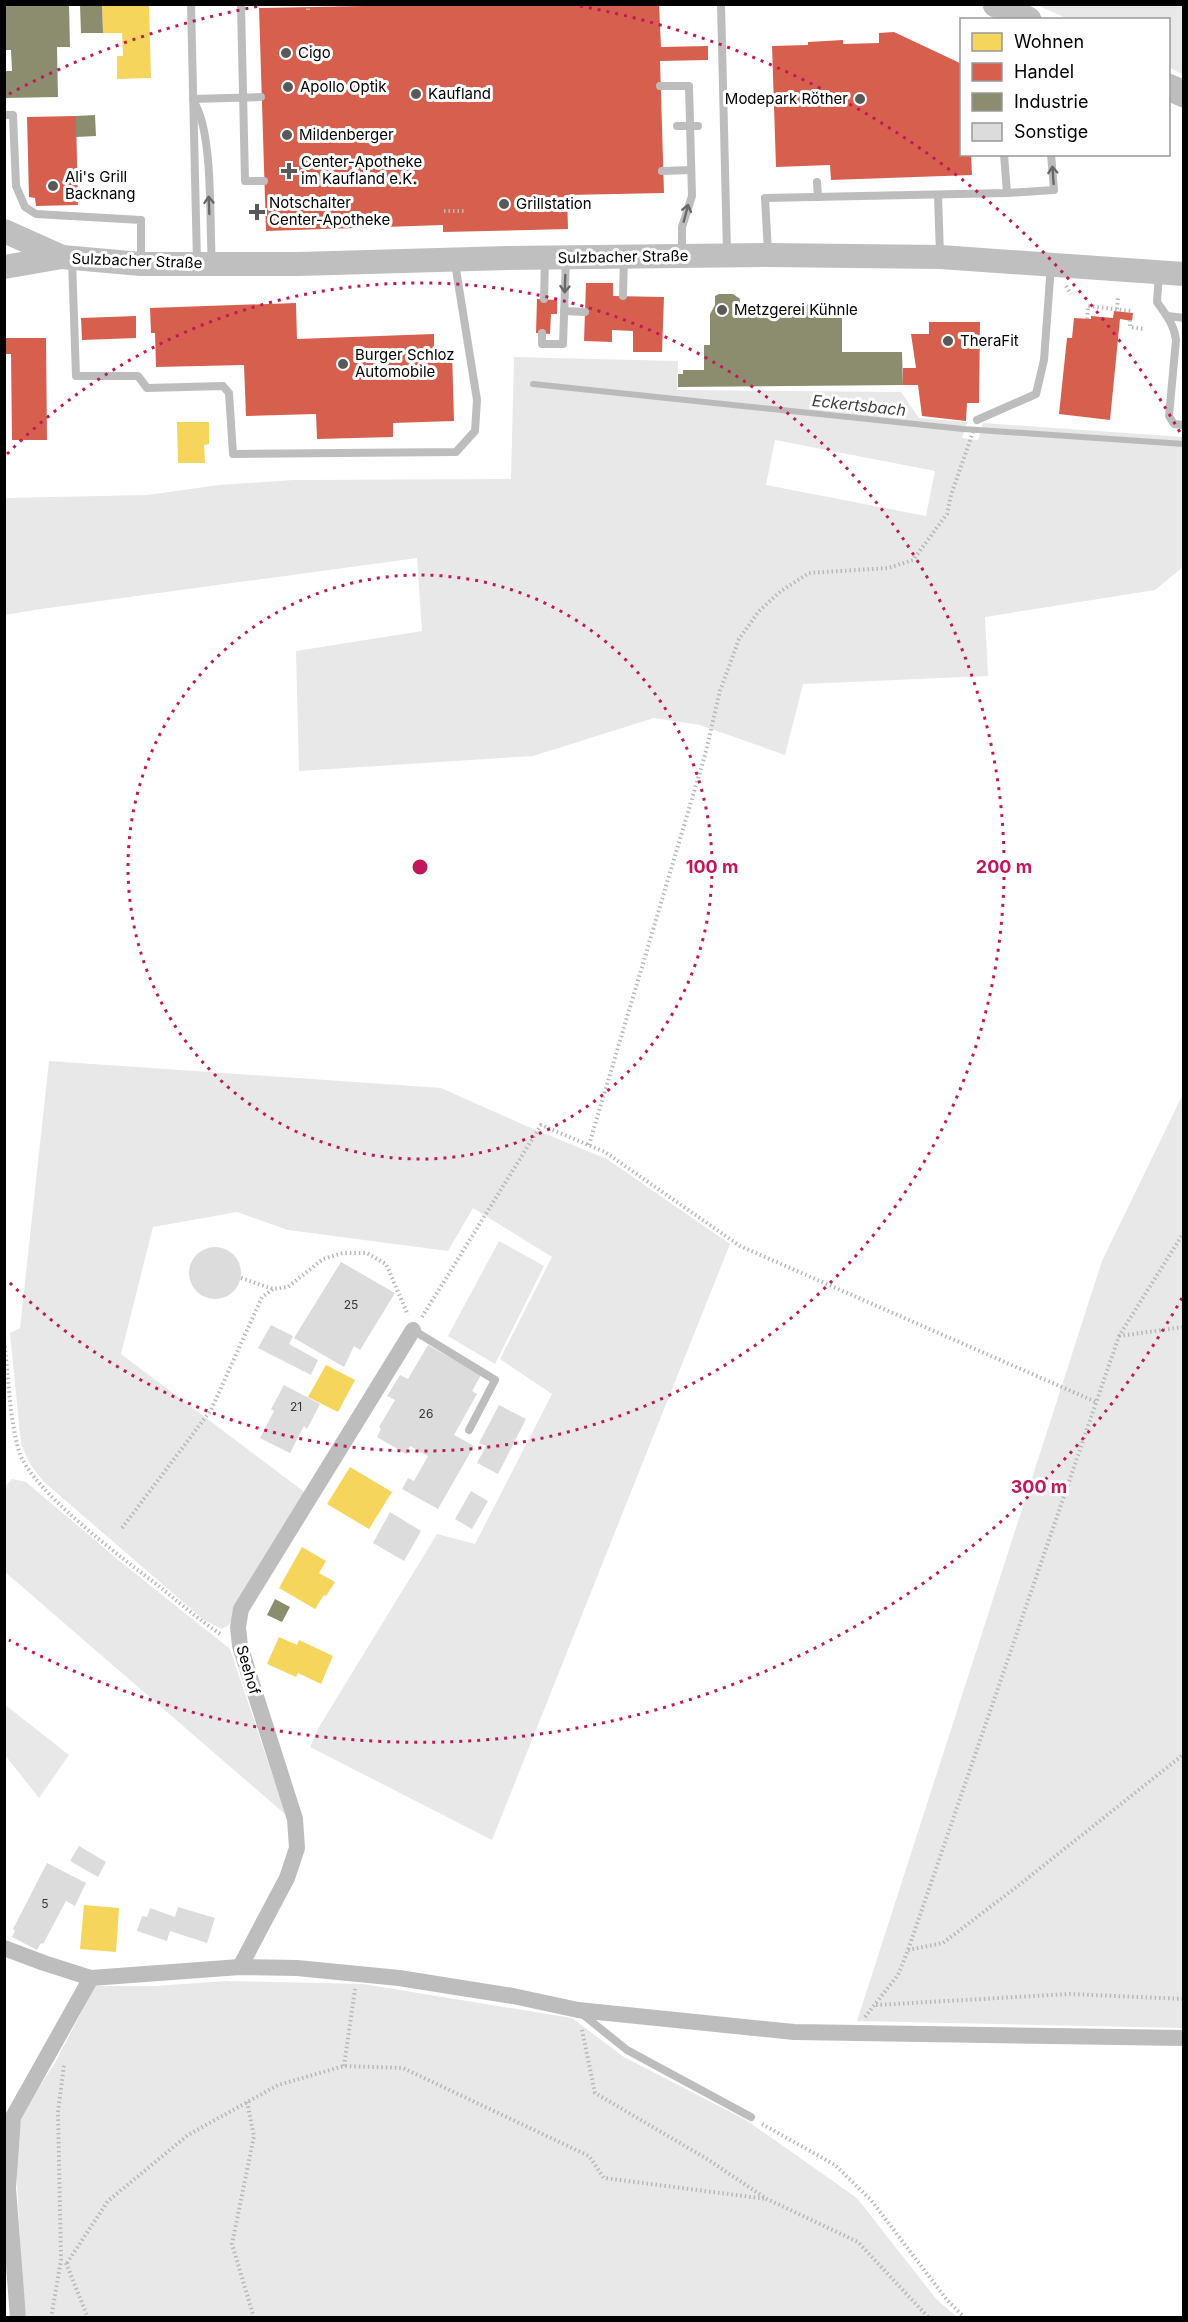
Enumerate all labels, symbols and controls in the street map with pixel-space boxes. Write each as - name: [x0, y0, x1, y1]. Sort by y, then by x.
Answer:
- legend: [960, 18, 1170, 156]
- text: Wohnen: [1014, 31, 1084, 52]
- place label: Cigo: [298, 43, 331, 62]
- marker: Cigo: [279, 46, 293, 60]
- text: Handel: [1014, 61, 1074, 82]
- place label: Apollo Optik: [300, 77, 387, 96]
- marker: Apollo Optik: [281, 80, 295, 94]
- place label: Kaufland: [428, 84, 491, 103]
- marker: Kaufland: [409, 87, 423, 101]
- place label: Modepark Röther: [725, 89, 848, 108]
- text: Industrie: [1014, 91, 1088, 112]
- marker: Modepark Röther: [853, 92, 867, 106]
- text: Sonstige: [1014, 121, 1088, 142]
- place label: Mildenberger: [299, 125, 394, 144]
- marker: Mildenberger: [280, 128, 294, 142]
- place label: Center-Apotheke im Kaufland e.K.: [301, 152, 422, 188]
- marker: Center-Apotheke im Kaufland e.K.: [282, 164, 296, 178]
- one-way arrow: [1047, 165, 1058, 185]
- place label: Ali's Grill Backnang: [65, 167, 135, 203]
- marker: Ali's Grill Backnang: [46, 179, 60, 193]
- place label: Notschalter Center-Apotheke: [269, 193, 390, 229]
- place label: Grillstation: [516, 194, 592, 213]
- one-way arrow: [203, 196, 215, 216]
- marker: Grillstation: [497, 197, 511, 211]
- one-way arrow: [681, 204, 692, 223]
- marker: Notschalter Center-Apotheke: [250, 205, 264, 219]
- street label: Sulzbacher Straße: [557, 246, 689, 267]
- street label: Sulzbacher Straße: [71, 249, 203, 272]
- one-way arrow: [559, 274, 571, 294]
- place label: Metzgerei Kühnle: [734, 300, 858, 319]
- marker: Metzgerei Kühnle: [715, 303, 729, 317]
- place label: TheraFit: [960, 331, 1019, 350]
- marker: TheraFit: [941, 334, 955, 348]
- place label: Burger Schloz Automobile: [355, 345, 455, 381]
- marker: Burger Schloz Automobile: [336, 357, 350, 371]
- water label: Eckertsbach: [811, 390, 907, 420]
- text: 100 m: [686, 856, 738, 877]
- text: 200 m: [976, 856, 1032, 877]
- centre of rings: [410, 857, 430, 877]
- house number: 25: [344, 1297, 358, 1312]
- house number: 21: [290, 1399, 302, 1414]
- house number: 26: [419, 1406, 433, 1421]
- text: 300 m: [1011, 1476, 1067, 1497]
- street label: Seehof: [232, 1643, 265, 1697]
- house number: 5: [41, 1896, 49, 1911]

